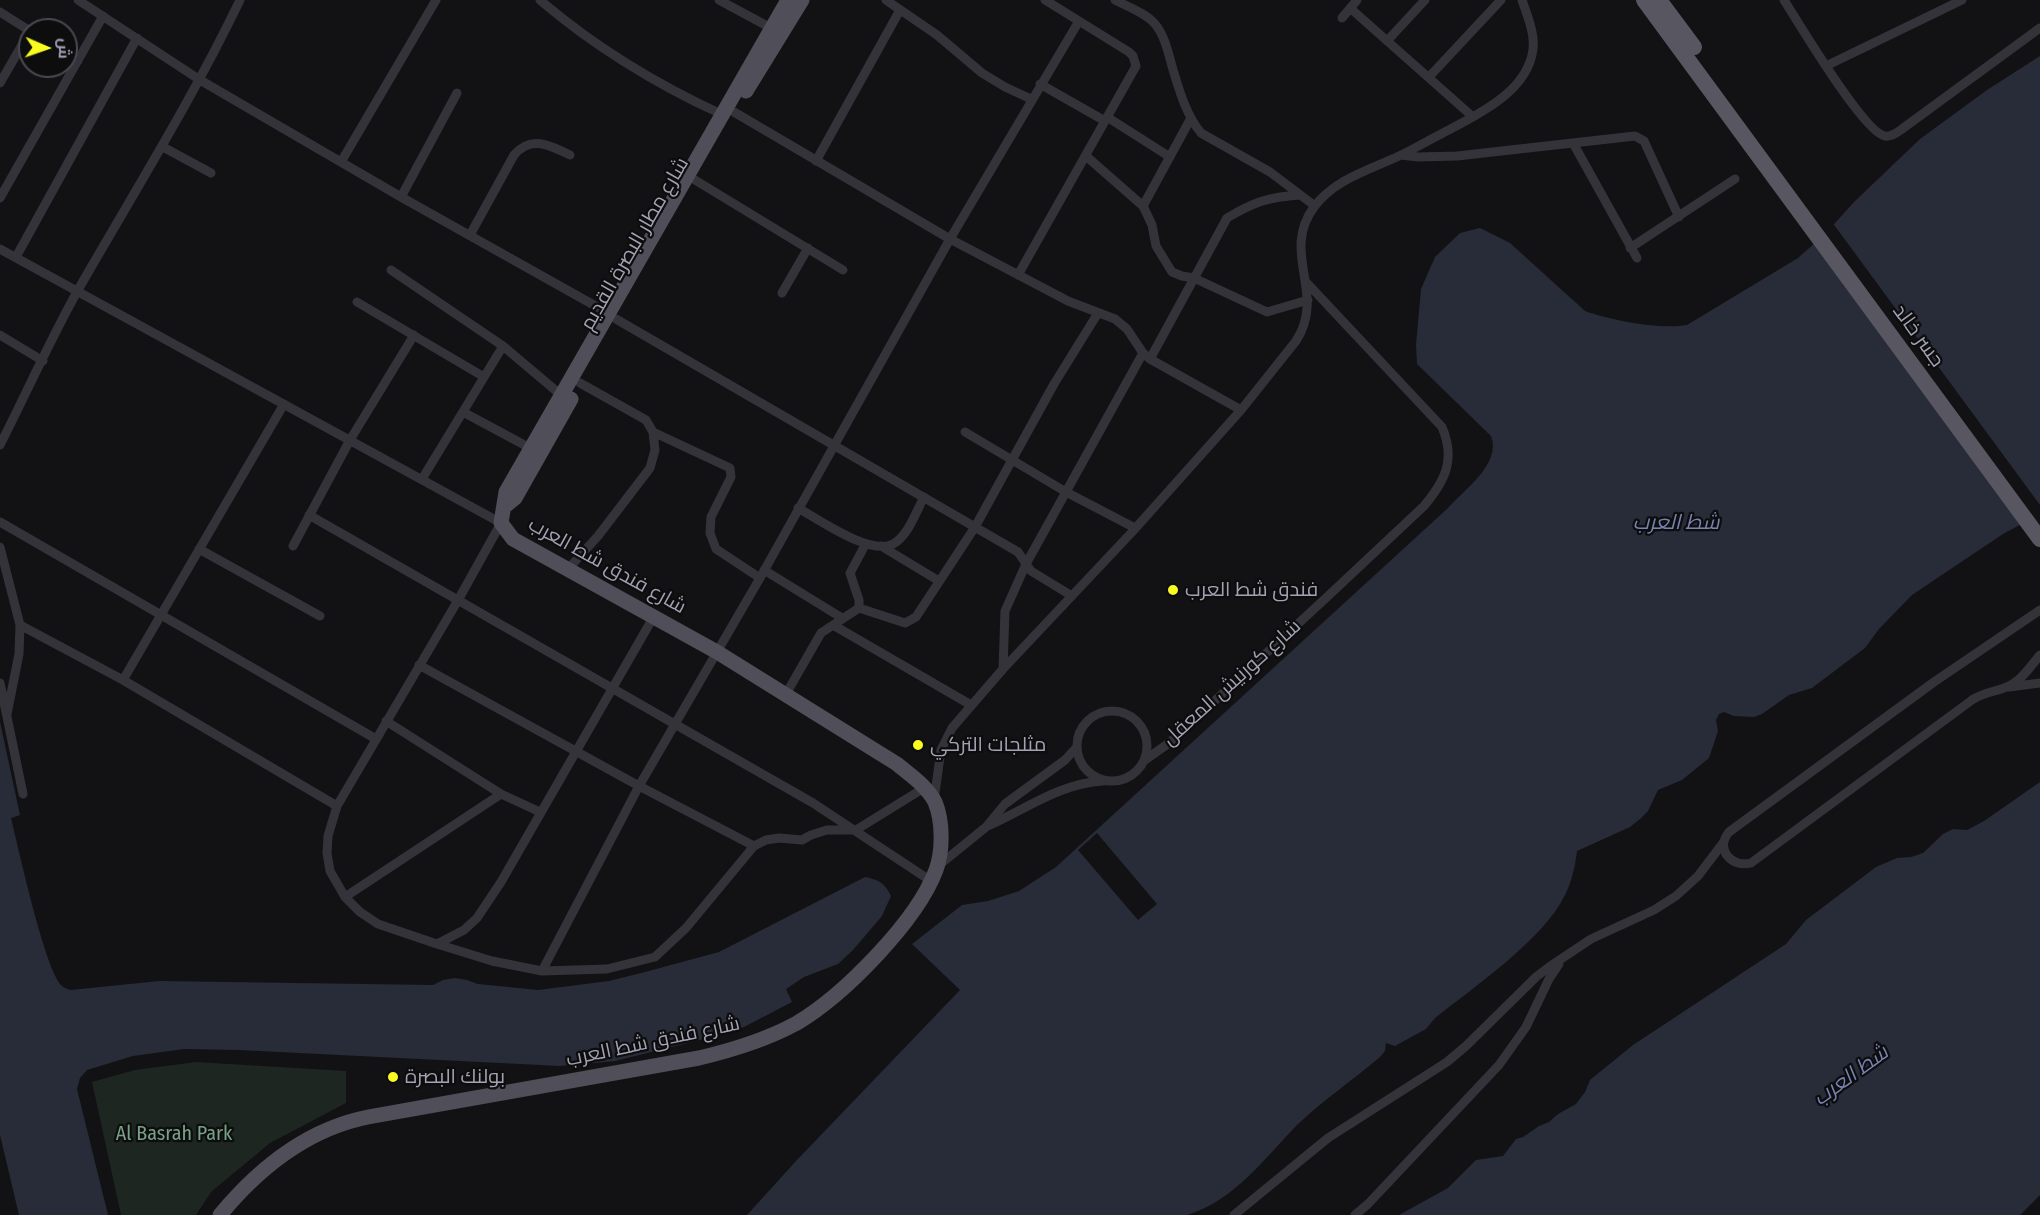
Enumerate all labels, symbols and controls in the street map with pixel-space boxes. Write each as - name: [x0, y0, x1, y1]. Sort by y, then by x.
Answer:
- north arrow: [18, 18, 78, 78]
- text: ش: [55, 38, 74, 59]
- street label: شارع مطار البصرة القديم: [576, 153, 694, 335]
- street label: جسر خالد: [1887, 300, 1949, 372]
- water label: شط العرب: [1633, 510, 1719, 536]
- street label: شارع فندق شط العرب: [524, 513, 690, 619]
- place label: فندق شط العرب: [1185, 578, 1318, 602]
- marker: فندق شط العرب: [1166, 583, 1180, 597]
- street label: شارع كورنيش المعقل: [1158, 615, 1306, 751]
- place label: مثلجات التركي: [930, 733, 1046, 757]
- marker: مثلجات التركي: [911, 738, 925, 752]
- street label: شارع فندق شط العرب: [564, 1012, 742, 1072]
- water label: شط العرب: [1809, 1040, 1893, 1112]
- place label: بولنك البصرة: [405, 1065, 505, 1089]
- marker: بولنك البصرة: [386, 1070, 400, 1084]
- park label: Al Basrah Park: [116, 1122, 232, 1146]

